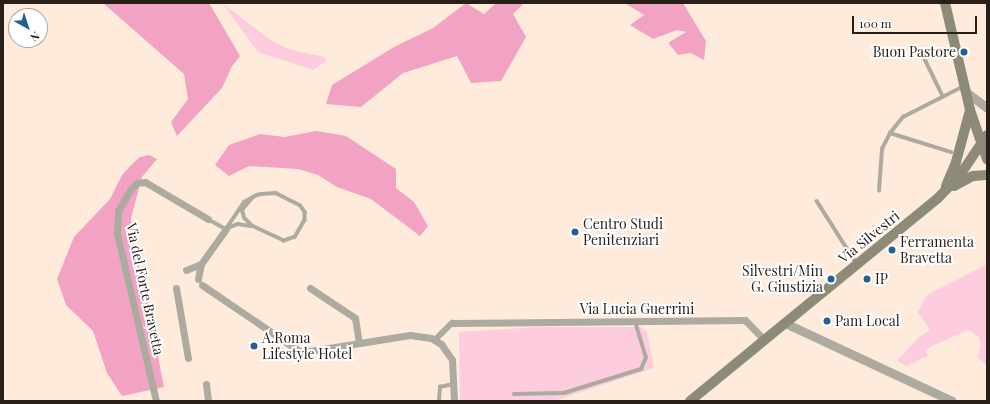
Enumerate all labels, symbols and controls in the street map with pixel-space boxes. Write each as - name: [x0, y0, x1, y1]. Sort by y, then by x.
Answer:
- north arrow: [8, 8, 48, 48]
- scale bar: [854, 8, 979, 34]
- text: 100 m: [859, 15, 891, 31]
- text: N: [27, 29, 43, 45]
- place label: Buon Pastore: [873, 44, 956, 60]
- marker: Buon Pastore: [959, 47, 969, 57]
- street label: Via Silvestri: [835, 207, 903, 267]
- place label: Centro Studi Penitenziari: [583, 216, 663, 248]
- street label: Via del Forte Bravetta: [123, 221, 167, 357]
- marker: Centro Studi Penitenziari: [570, 227, 580, 237]
- place label: Ferramenta Bravetta: [900, 234, 974, 266]
- marker: Ferramenta Bravetta: [887, 245, 897, 255]
- place label: Silvestri/Min G. Giustizia: [742, 263, 823, 296]
- place label: IP: [875, 271, 888, 287]
- marker: Silvestri/Min G. Giustizia: [826, 274, 836, 284]
- marker: IP: [862, 274, 872, 284]
- street label: Via Lucia Guerrini: [580, 301, 694, 317]
- place label: Pam Local: [835, 313, 900, 329]
- marker: Pam Local: [822, 316, 832, 326]
- place label: A.Roma Lifestyle Hotel: [262, 330, 352, 362]
- marker: A.Roma Lifestyle Hotel: [249, 341, 259, 351]

